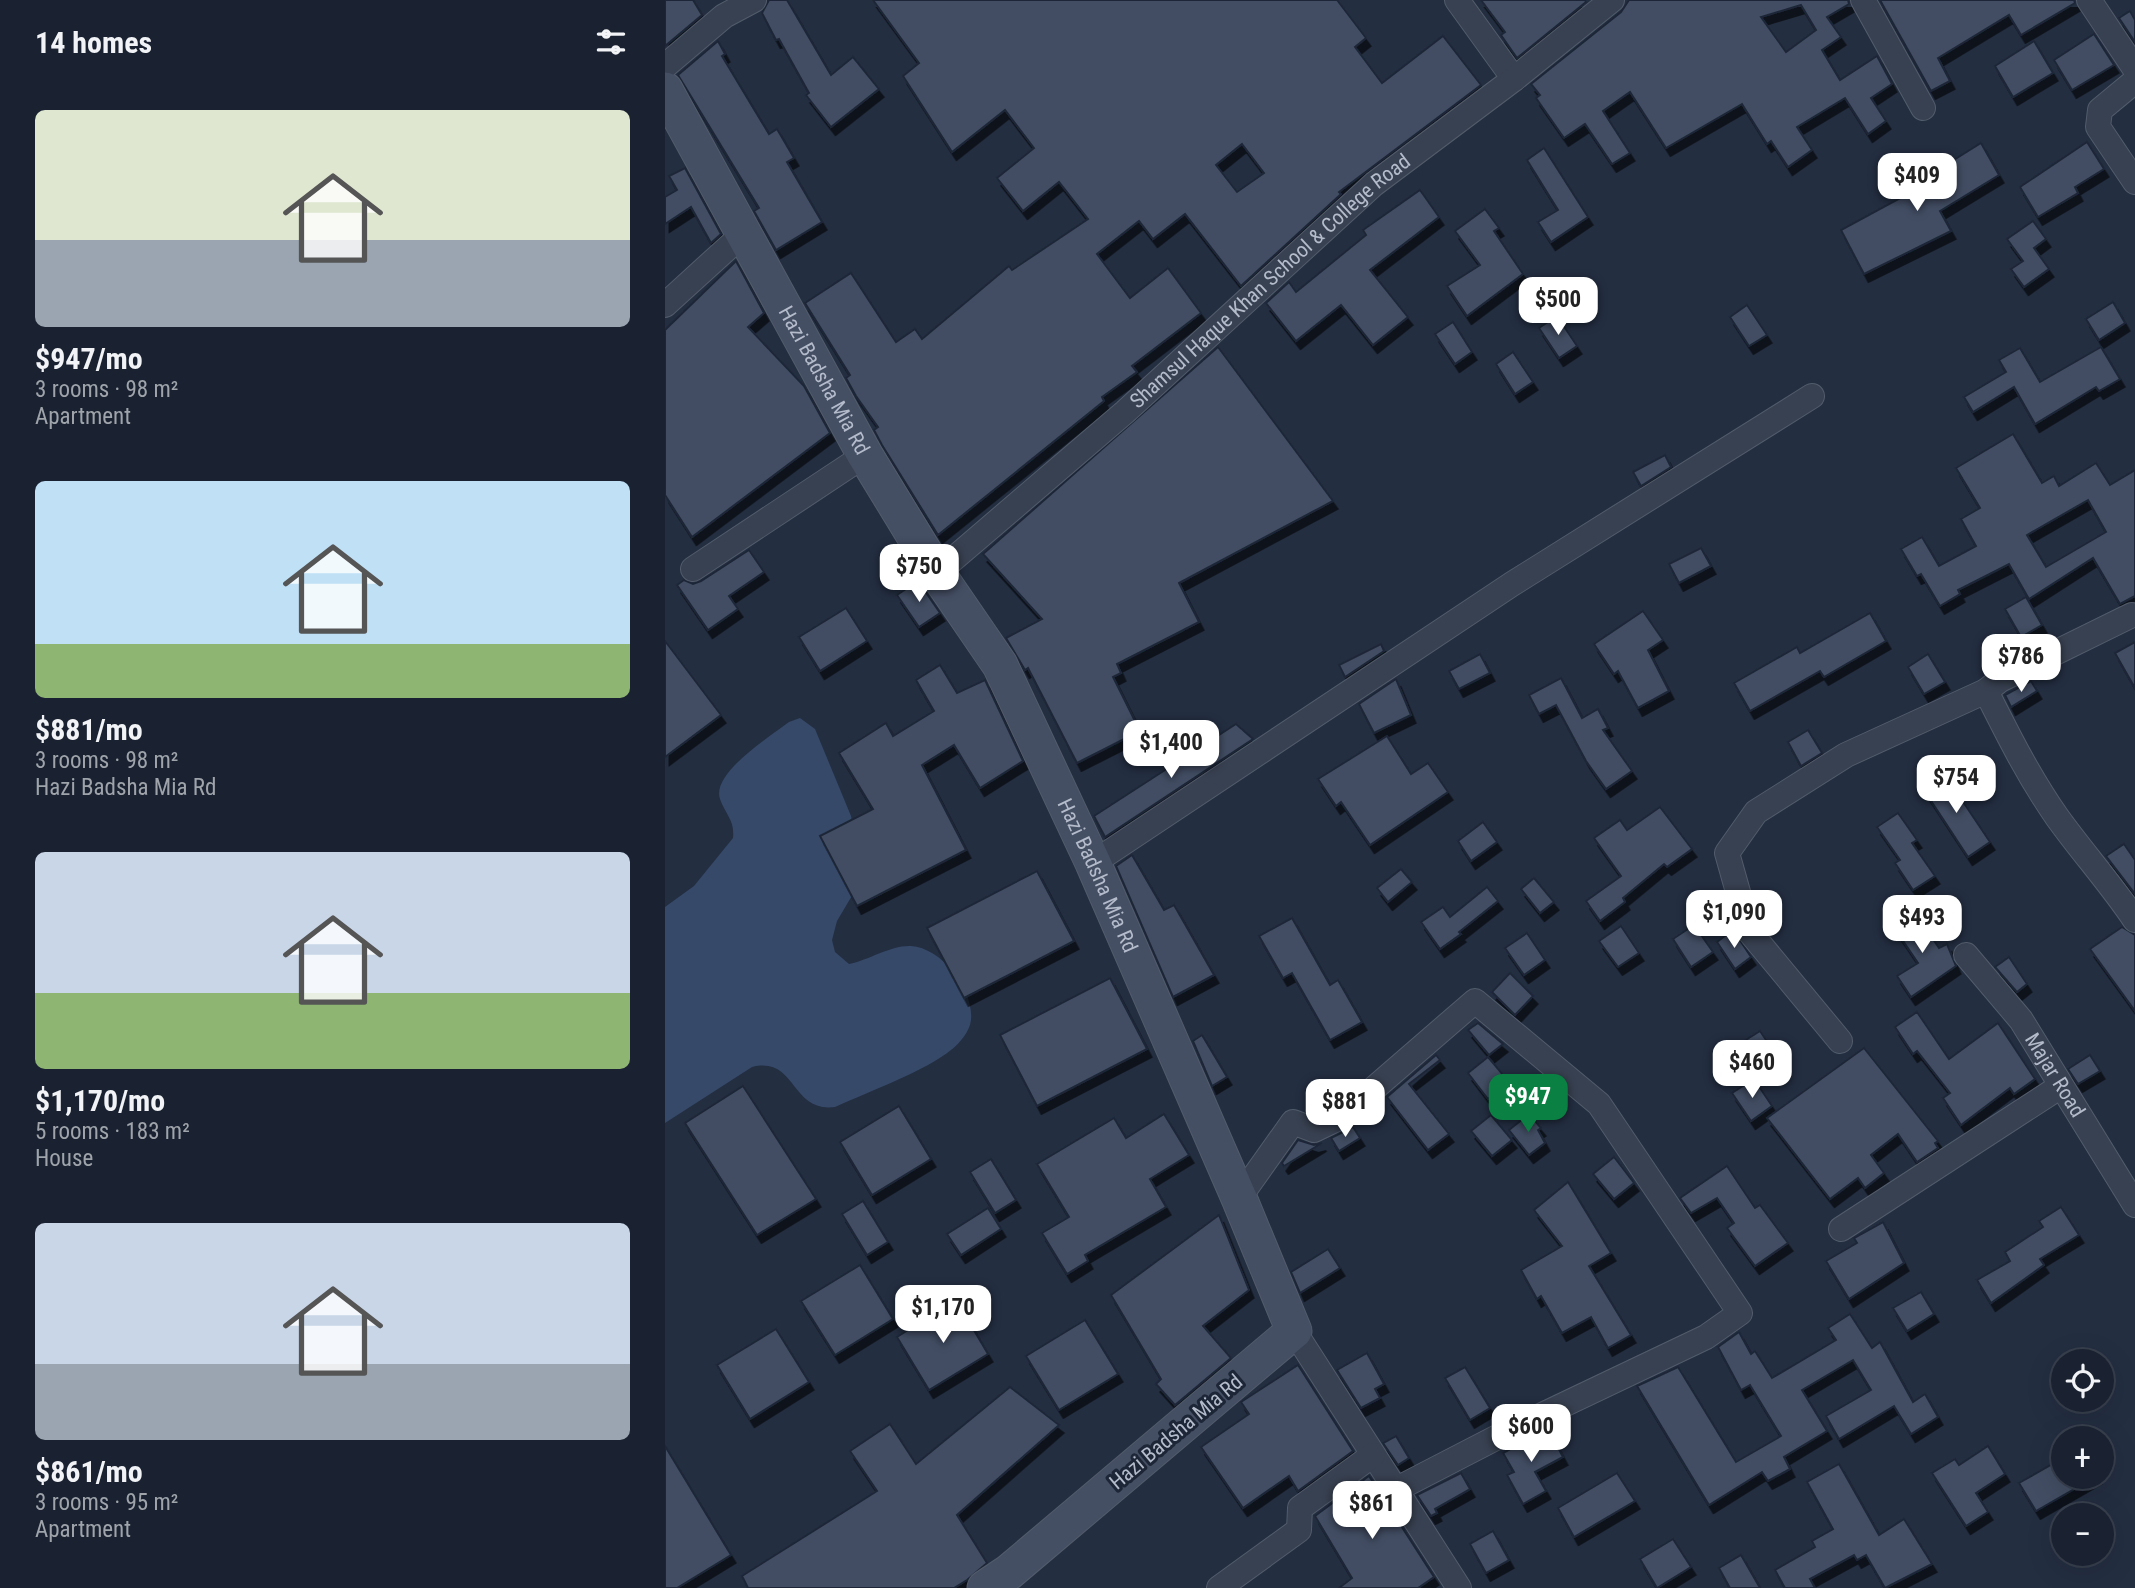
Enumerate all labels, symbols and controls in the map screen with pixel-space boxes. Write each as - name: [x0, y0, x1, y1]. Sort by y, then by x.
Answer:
- icon: filters: [592, 23, 630, 61]
- text: 14 homes: [35, 25, 152, 60]
- street label: Shamsul Haque Khan School & College Road: [1125, 149, 1415, 413]
- pin: $409: [1876, 154, 1958, 213]
- icon: home: [270, 155, 396, 281]
- text: $409: [1894, 162, 1940, 189]
- pin: $500: [1517, 278, 1599, 337]
- text: $500: [1535, 286, 1581, 313]
- street label: Hazi Badsha Mia Rd: [774, 302, 874, 459]
- text: $947/mo: [35, 341, 143, 376]
- text: 3 rooms · 98 m²: [35, 376, 178, 403]
- text: Apartment: [35, 403, 131, 430]
- icon: home: [270, 526, 396, 652]
- pin: $750: [878, 544, 960, 604]
- text: $750: [896, 553, 942, 580]
- pin: $786: [1980, 634, 2062, 694]
- text: $786: [1998, 643, 2044, 670]
- text: $881/mo: [35, 712, 143, 747]
- pin: $1,400: [1114, 720, 1228, 780]
- text: $1,400: [1139, 729, 1203, 756]
- text: 3 rooms · 98 m²: [35, 747, 178, 774]
- pin: $754: [1915, 756, 1997, 815]
- text: $754: [1933, 764, 1979, 791]
- text: Hazi Badsha Mia Rd: [35, 774, 216, 801]
- street label: Hazi Badsha Mia Rd: [1053, 795, 1142, 956]
- pin: $1,090: [1677, 890, 1791, 950]
- pin: $493: [1881, 895, 1963, 955]
- icon: home: [270, 897, 396, 1023]
- text: $1,090: [1702, 899, 1766, 926]
- text: $493: [1899, 904, 1945, 931]
- street label: Majar Road: [2020, 1029, 2090, 1122]
- pin: $460: [1711, 1040, 1793, 1100]
- text: $460: [1729, 1049, 1775, 1076]
- pin: $947: [1487, 1074, 1569, 1134]
- pin: $881: [1304, 1080, 1386, 1139]
- text: $1,170/mo: [35, 1083, 165, 1118]
- text: $947: [1505, 1083, 1551, 1110]
- text: $881: [1322, 1088, 1368, 1115]
- text: 5 rooms · 183 m²: [35, 1118, 190, 1145]
- text: House: [35, 1145, 93, 1172]
- icon: home: [270, 1268, 396, 1394]
- pin: $1,170: [886, 1286, 1000, 1345]
- text: $1,170: [911, 1294, 975, 1321]
- map controls: [2051, 1349, 2114, 1566]
- button: locate: [2051, 1349, 2114, 1412]
- street label: Hazi Badsha Mia Rd: [1105, 1370, 1247, 1494]
- pin: $600: [1490, 1404, 1572, 1464]
- text: $600: [1508, 1413, 1554, 1440]
- button: +: [2051, 1426, 2114, 1489]
- text: $861/mo: [35, 1454, 143, 1489]
- pin: $861: [1331, 1482, 1413, 1541]
- text: 3 rooms · 95 m²: [35, 1489, 178, 1516]
- text: $861: [1349, 1490, 1395, 1517]
- button: −: [2051, 1503, 2114, 1566]
- text: Apartment: [35, 1516, 131, 1543]

